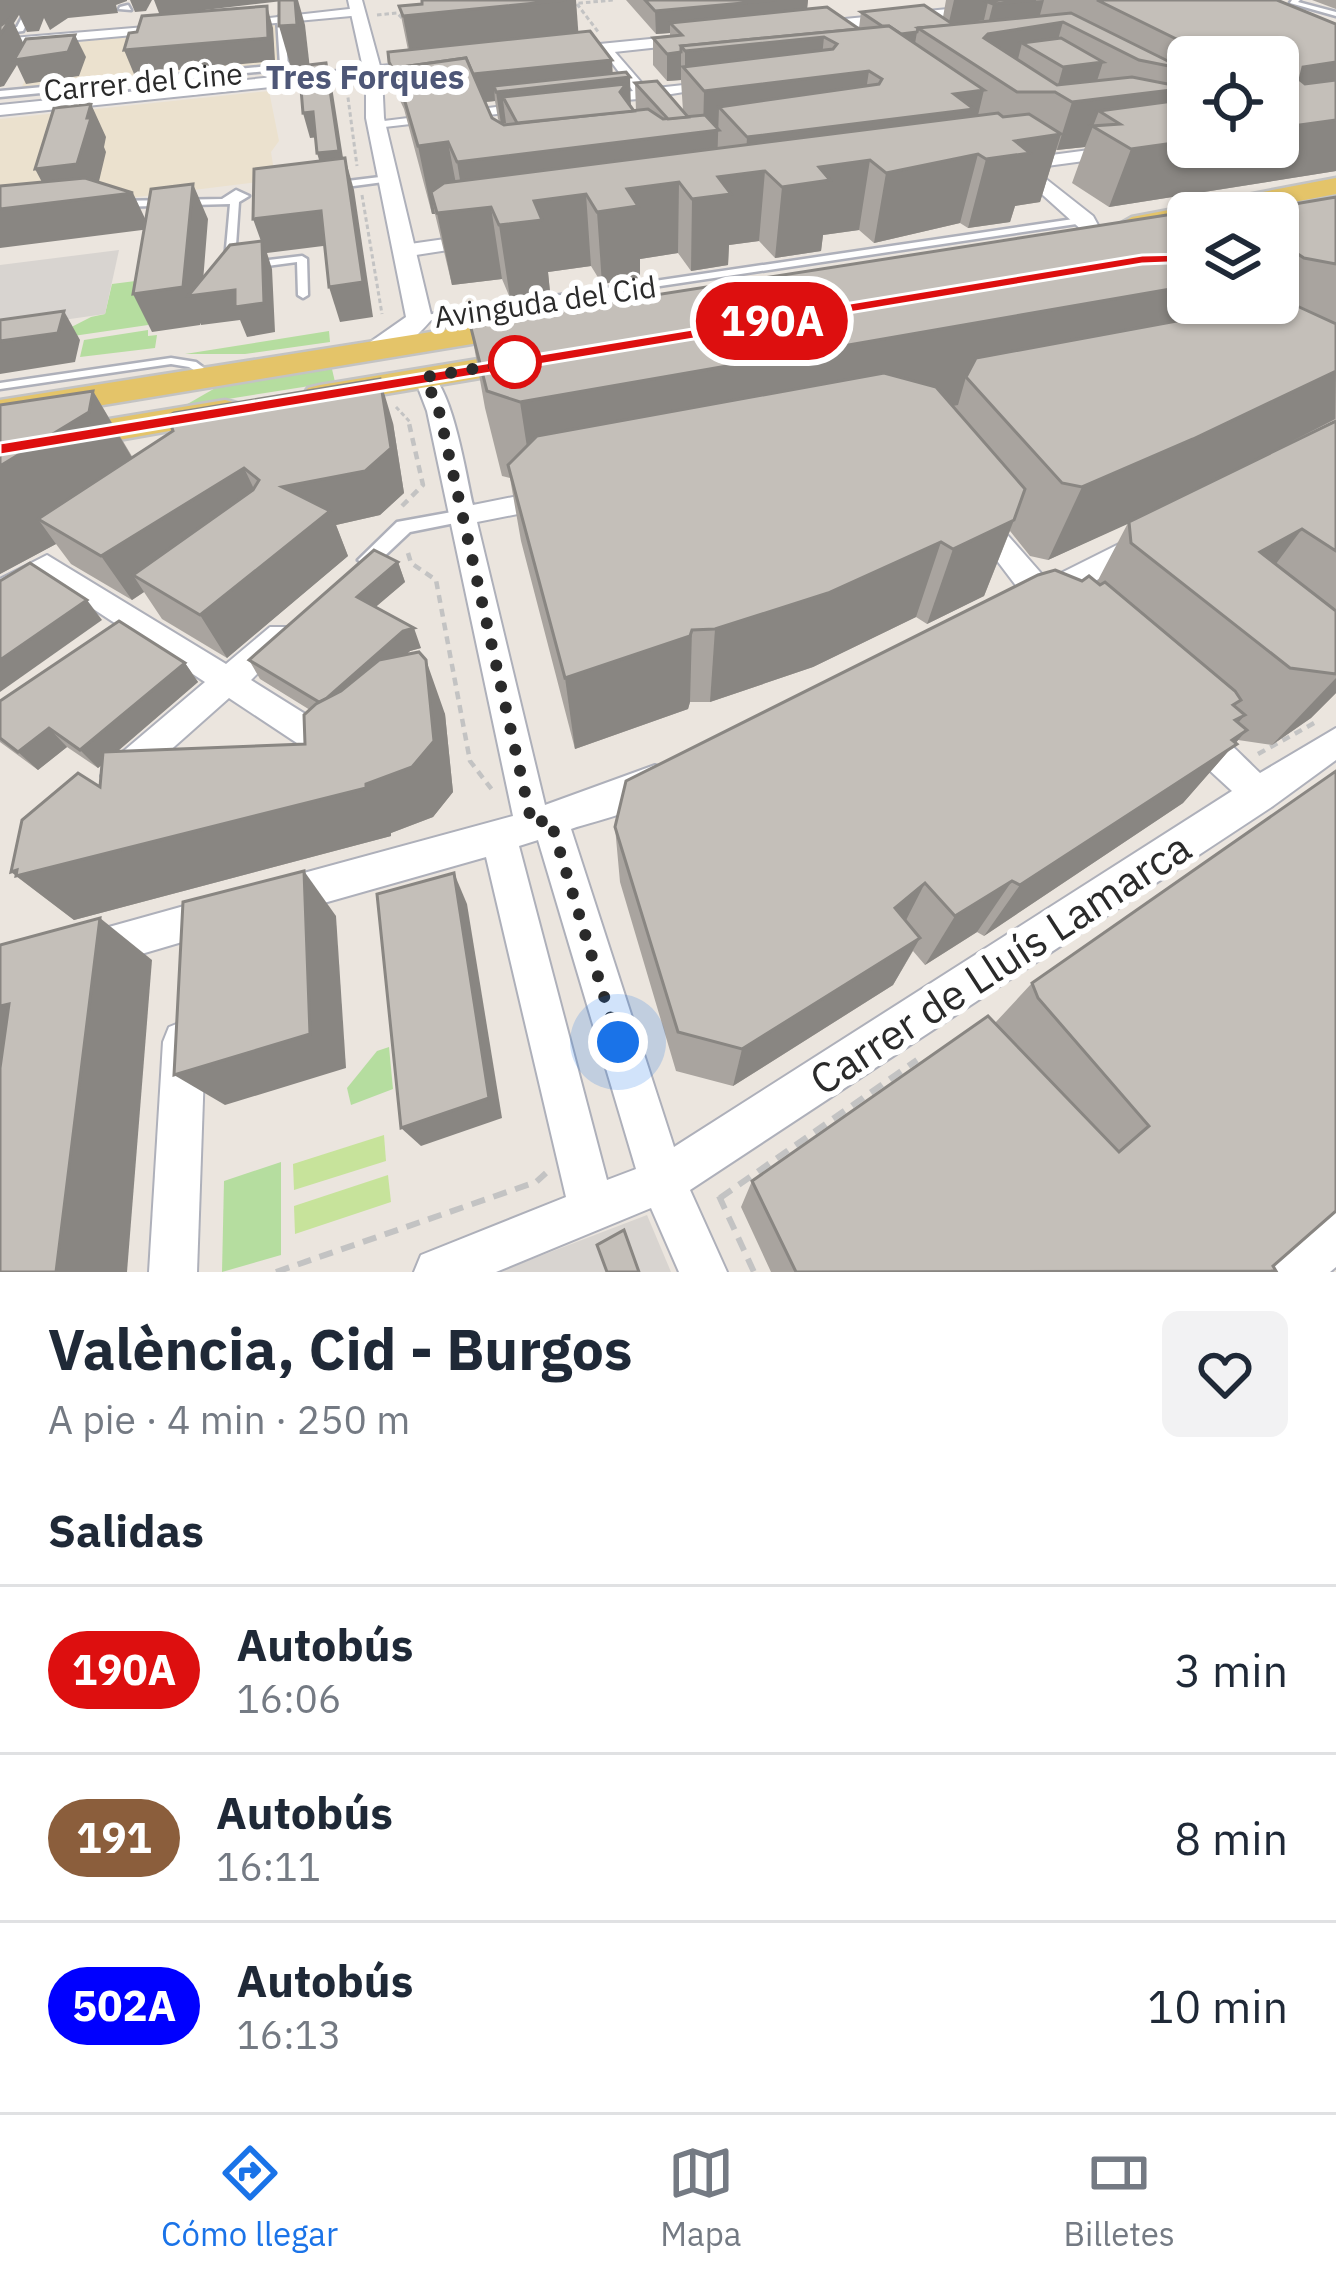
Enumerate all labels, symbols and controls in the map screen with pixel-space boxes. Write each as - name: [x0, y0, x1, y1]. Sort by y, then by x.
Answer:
- map controls: [1167, 36, 1299, 324]
- button: locate: [1167, 36, 1299, 168]
- street label: Carrer del Cine: [42, 53, 244, 109]
- district label: Tres Forques: [266, 55, 464, 98]
- button: layers: [1167, 192, 1299, 324]
- street label: Avinguda del Cid: [431, 266, 659, 336]
- line badge: 190A: [688, 282, 856, 360]
- text: 190A: [720, 293, 824, 348]
- unlabelled marker: [490, 337, 540, 387]
- street label: Carrer de Lluís Lamarca: [799, 819, 1201, 1107]
- your location: [588, 1012, 648, 1072]
- button: heart: [1162, 1311, 1288, 1437]
- text: València, Cid - Burgos: [48, 1312, 633, 1386]
- text: A pie · 4 min · 250 m: [48, 1394, 410, 1445]
- text: Salidas: [48, 1501, 204, 1559]
- text: Autobús: [236, 1615, 413, 1673]
- text: 3 min: [1174, 1641, 1288, 1699]
- text: 190A: [72, 1642, 176, 1697]
- text: 16:06: [236, 1673, 341, 1724]
- text: Autobús: [216, 1783, 393, 1841]
- text: 8 min: [1174, 1809, 1288, 1867]
- text: 191: [76, 1810, 152, 1865]
- text: 16:11: [216, 1841, 321, 1892]
- text: Autobús: [236, 1951, 413, 2009]
- text: 10 min: [1147, 1977, 1288, 2035]
- text: 502A: [72, 1978, 176, 2033]
- text: 16:13: [236, 2009, 341, 2060]
- tab: Cómo llegar: [161, 2140, 338, 2255]
- tab: Mapa: [660, 2140, 741, 2255]
- tab: Billetes: [1064, 2140, 1175, 2255]

